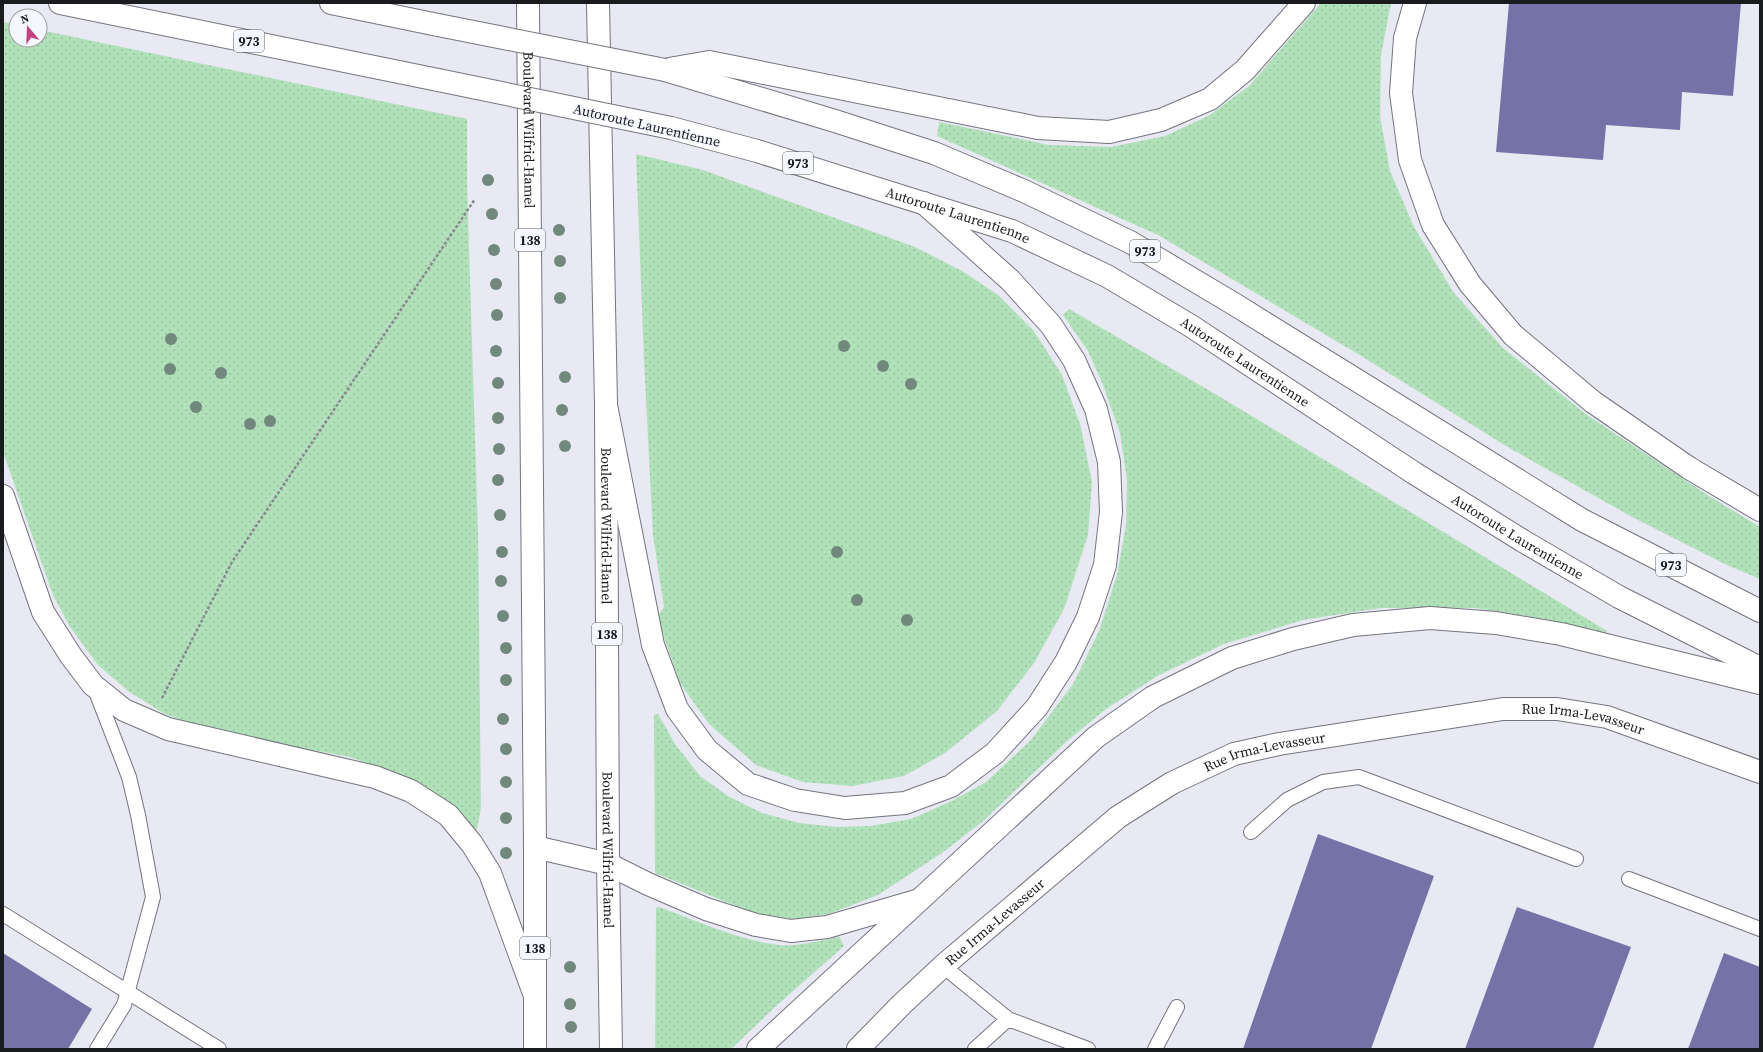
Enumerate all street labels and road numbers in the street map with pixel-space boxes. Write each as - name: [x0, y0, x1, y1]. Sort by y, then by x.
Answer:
- road number: 973: [234, 30, 264, 52]
- street label: Boulevard Wilfrid-Hamel: [518, 51, 540, 209]
- street label: Autoroute Laurentienne: [571, 98, 723, 152]
- road number: 973: [783, 152, 813, 174]
- street label: Autoroute Laurentienne: [883, 182, 1034, 248]
- road number: 138: [515, 229, 545, 251]
- road number: 973: [1130, 240, 1160, 262]
- street label: Autoroute Laurentienne: [1177, 312, 1314, 412]
- street label: Boulevard Wilfrid-Hamel: [596, 447, 617, 604]
- street label: Autoroute Laurentienne: [1448, 489, 1587, 584]
- road number: 973: [1656, 554, 1686, 576]
- road number: 138: [592, 623, 622, 645]
- street label: Rue Irma-Levasseur: [1522, 699, 1647, 740]
- street label: Rue Irma-Levasseur: [1200, 727, 1327, 777]
- street label: Boulevard Wilfrid-Hamel: [598, 771, 619, 928]
- street label: Rue Irma-Levasseur: [941, 874, 1049, 970]
- road number: 138: [520, 937, 550, 959]

